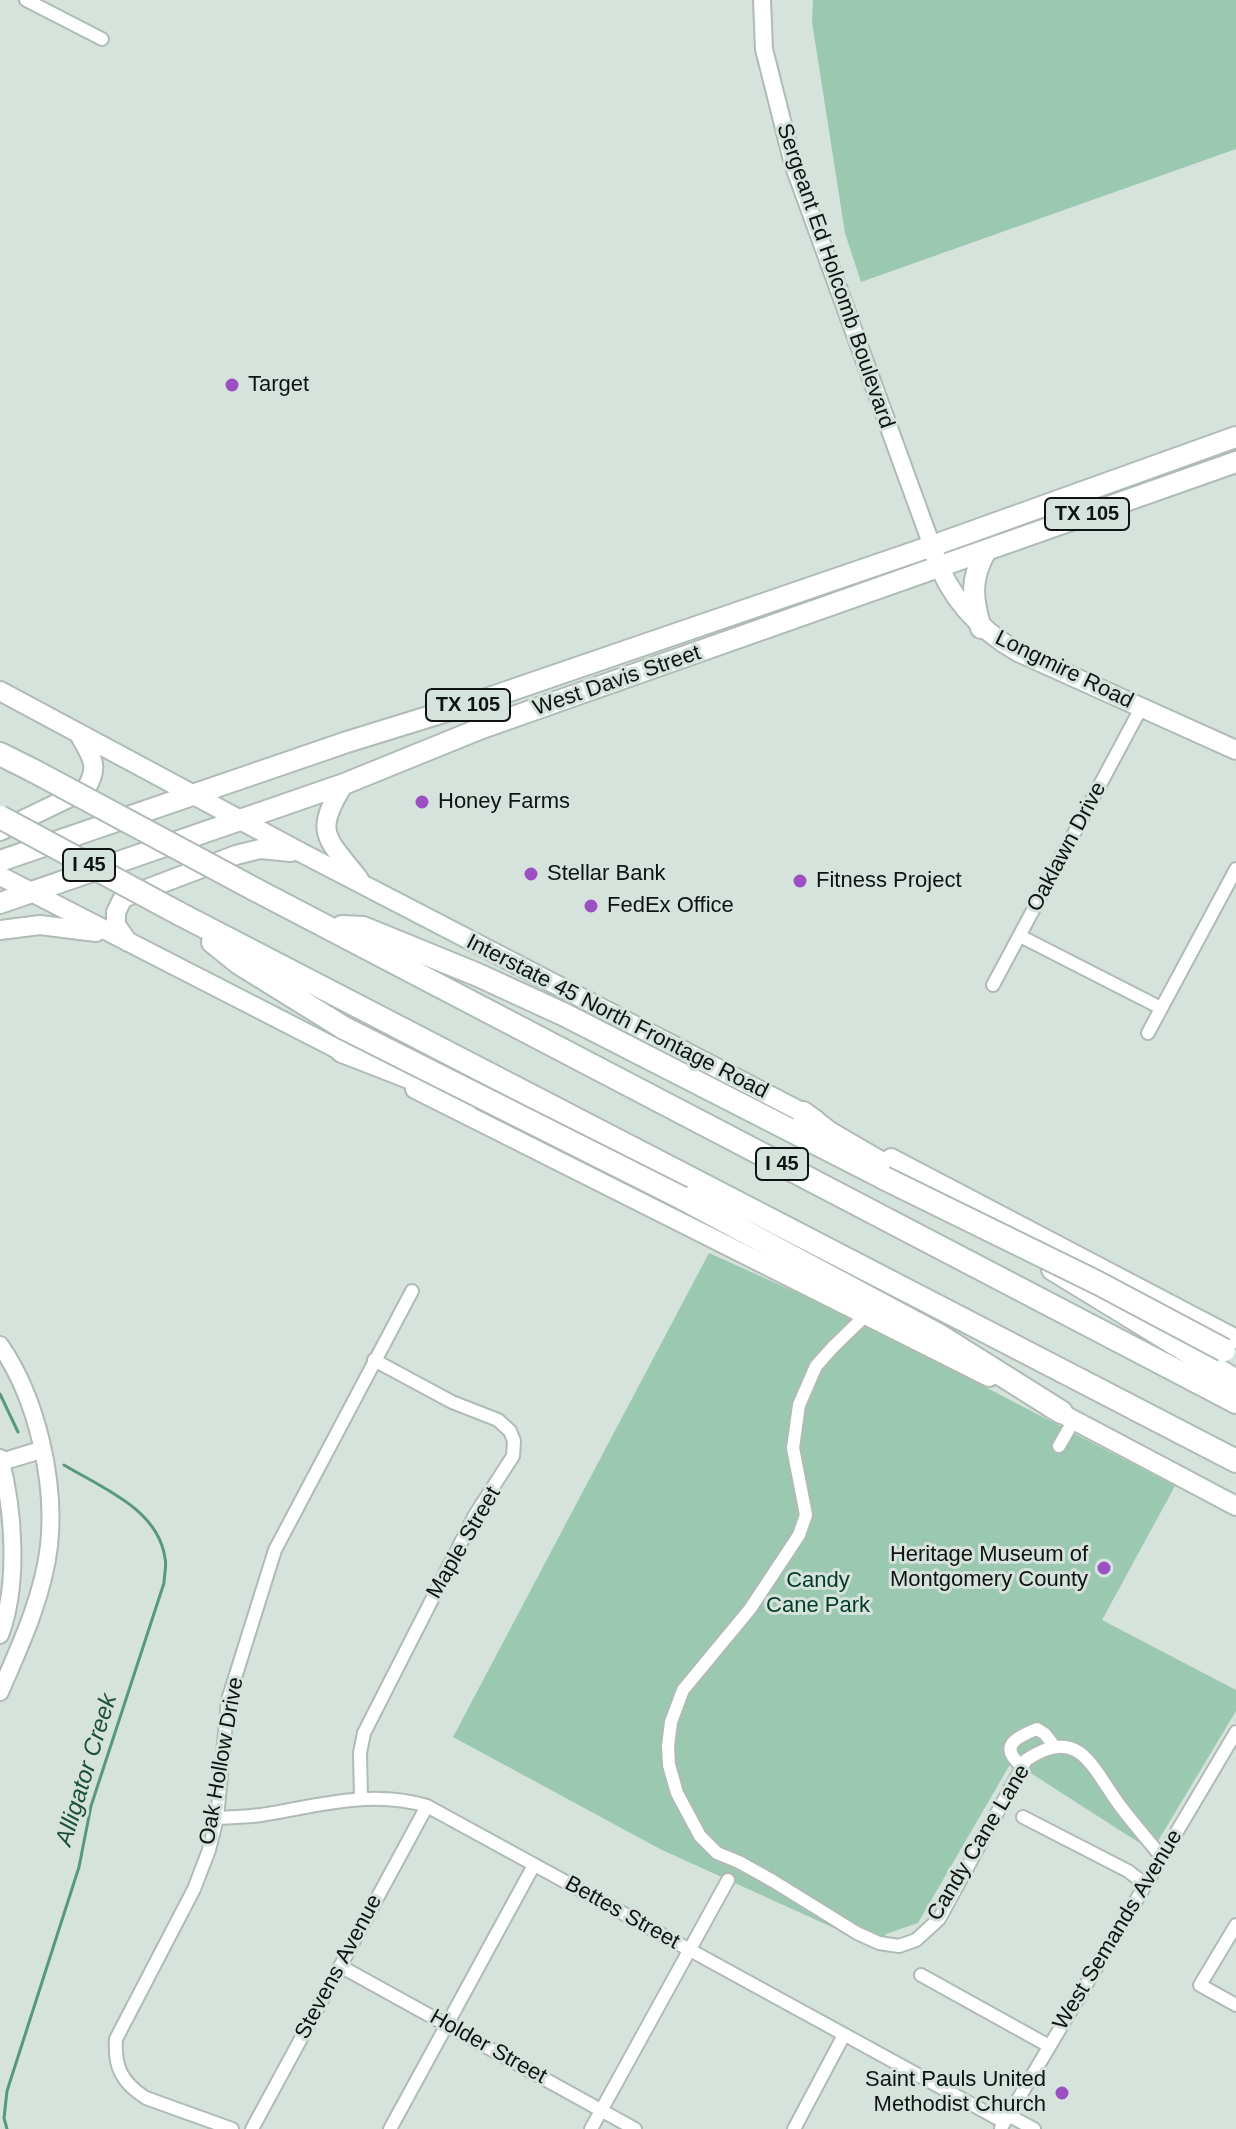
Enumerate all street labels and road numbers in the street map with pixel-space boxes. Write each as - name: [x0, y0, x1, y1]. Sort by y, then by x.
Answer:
- street label: Sergeant Ed Holcomb Boulevard: [770, 120, 900, 432]
- road number: TX 105: [1045, 498, 1129, 530]
- street label: Longmire Road: [991, 625, 1137, 715]
- street label: West Davis Street: [530, 640, 704, 722]
- road number: TX 105: [426, 689, 510, 721]
- street label: Oaklawn Drive: [1022, 778, 1112, 916]
- road number: I 45: [63, 849, 115, 881]
- street label: Interstate 45 North Frontage Road: [462, 929, 772, 1105]
- road number: I 45: [756, 1148, 808, 1180]
- street label: Maple Street: [421, 1482, 507, 1604]
- street label: Oak Hollow Drive: [194, 1675, 250, 1847]
- street label: Candy Cane Lane: [922, 1760, 1036, 1926]
- street label: West Semands Avenue: [1048, 1825, 1188, 2035]
- street label: Bettes Street: [560, 1871, 684, 1955]
- street label: Stevens Avenue: [290, 1890, 388, 2044]
- street label: Holder Street: [425, 2004, 551, 2090]

